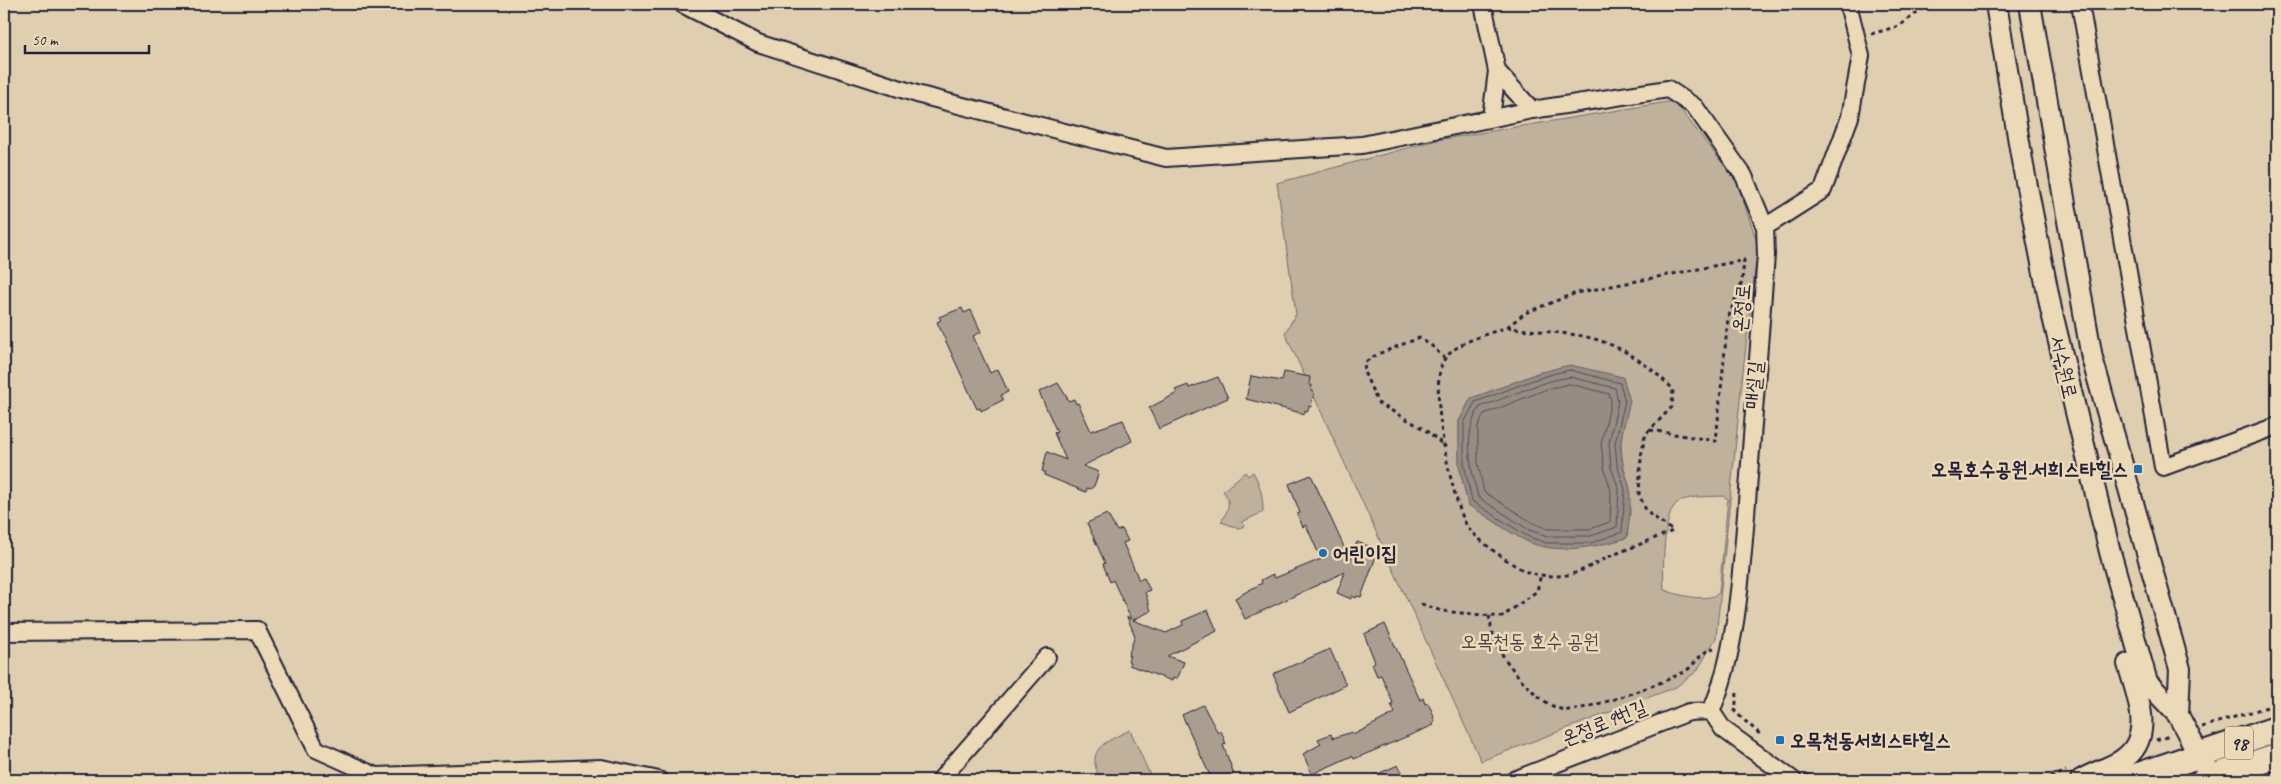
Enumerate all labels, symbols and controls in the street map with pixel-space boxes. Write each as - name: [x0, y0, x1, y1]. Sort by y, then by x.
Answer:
- scale bar: [25, 22, 149, 54]
- text: 50 m: [32, 31, 59, 50]
- street label: 온정로: [1727, 283, 1756, 333]
- street label: 서수원로: [2044, 333, 2083, 401]
- street label: 매실길: [1739, 360, 1768, 410]
- place label: 오목호수공원.서희스타힐스: [1931, 457, 2128, 482]
- marker: 오목호수공원.서희스타힐스: [2132, 463, 2144, 475]
- place label: 어린이집: [1333, 541, 1397, 566]
- marker: 어린이집: [1317, 547, 1329, 559]
- park label: 오목천동 호수 공원: [1461, 629, 1599, 654]
- street label: 온정로9번길: [1558, 694, 1650, 751]
- road number: 98: [2225, 726, 2253, 760]
- place label: 오목천동서희스타힐스: [1790, 728, 1951, 753]
- marker: 오목천동서희스타힐스: [1774, 734, 1786, 746]

